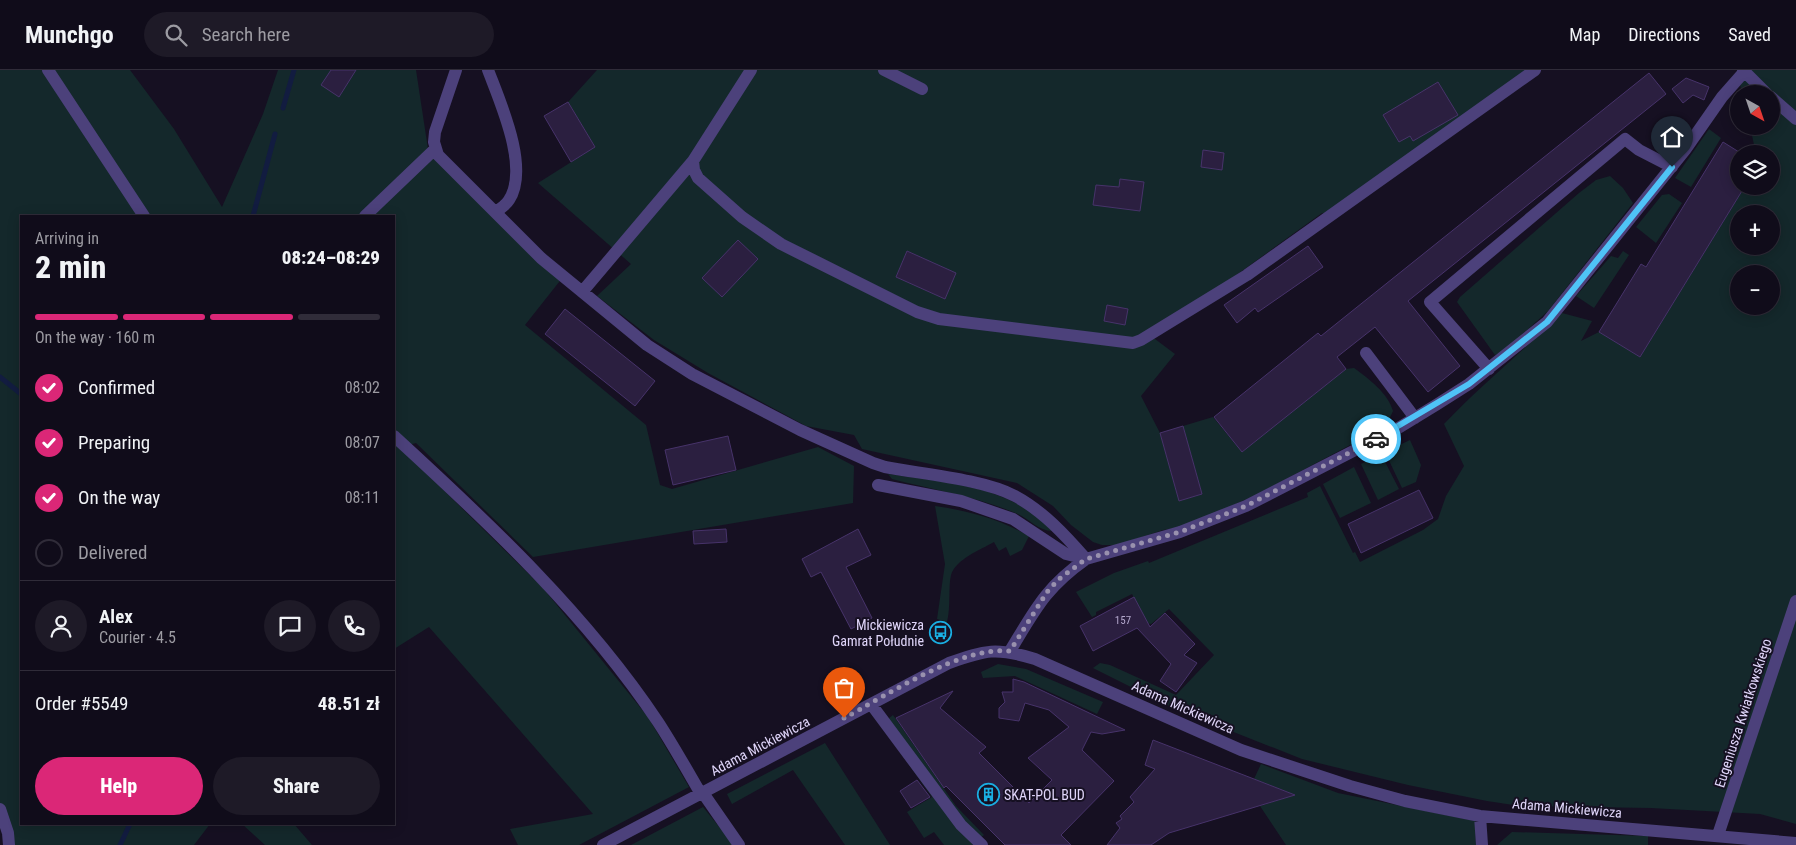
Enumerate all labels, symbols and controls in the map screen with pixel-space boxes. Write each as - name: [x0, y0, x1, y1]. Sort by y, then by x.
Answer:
- search box: [144, 12, 494, 57]
- text: Munchgo: [25, 21, 114, 49]
- icon: search: [162, 21, 190, 49]
- text: Search here: [202, 23, 290, 46]
- text: Map: [1569, 24, 1600, 45]
- text: Directions: [1628, 24, 1700, 45]
- text: Saved: [1728, 24, 1771, 45]
- north arrow: [1730, 85, 1780, 135]
- map controls: [1730, 85, 1780, 315]
- pin: [1651, 116, 1693, 167]
- icon: home: [1658, 123, 1686, 151]
- button: layers: [1730, 145, 1780, 195]
- button: +: [1730, 205, 1780, 255]
- text: Arriving in: [35, 229, 99, 248]
- text: 08:24–08:29: [282, 246, 380, 269]
- text: 2 min: [35, 248, 106, 286]
- button: −: [1730, 265, 1780, 315]
- text: On the way · 160 m: [35, 328, 155, 347]
- icon: check: [35, 374, 63, 402]
- text: Confirmed: [78, 376, 155, 399]
- text: 08:02: [345, 378, 380, 397]
- courier: [1351, 414, 1401, 464]
- icon: car: [1362, 425, 1390, 453]
- icon: check: [35, 429, 63, 457]
- text: Preparing: [78, 431, 150, 454]
- text: 08:07: [345, 433, 380, 452]
- icon: check: [35, 484, 63, 512]
- text: On the way: [78, 486, 160, 509]
- text: 08:11: [345, 488, 380, 507]
- text: Delivered: [78, 541, 147, 564]
- button: person: [35, 600, 87, 652]
- button: chat: [264, 600, 316, 652]
- button: phone: [328, 600, 380, 652]
- text: Alex: [99, 605, 133, 628]
- house number: 157: [1115, 614, 1131, 627]
- place label: Mickiewicza Gamrat Południe: [832, 617, 924, 649]
- bus stop icon: Mickiewicza Gamrat Południe: [928, 621, 952, 645]
- text: Courier · 4.5: [99, 628, 176, 647]
- street label: Eugeniusza Kwiatkowskiego: [1711, 637, 1775, 789]
- pin: [823, 667, 865, 718]
- icon: bag: [830, 674, 858, 702]
- street label: Adama Mickiewicza: [1129, 677, 1237, 737]
- text: Order #5549: [35, 692, 128, 715]
- text: 48.51 zł: [318, 692, 380, 715]
- street label: Adama Mickiewicza: [708, 713, 812, 779]
- button: Help: [35, 757, 203, 815]
- button: Share: [213, 757, 380, 815]
- building icon: SKAT-POL BUD: [976, 783, 1000, 807]
- place label: SKAT-POL BUD: [1004, 787, 1085, 803]
- street label: Adama Mickiewicza: [1511, 795, 1623, 821]

